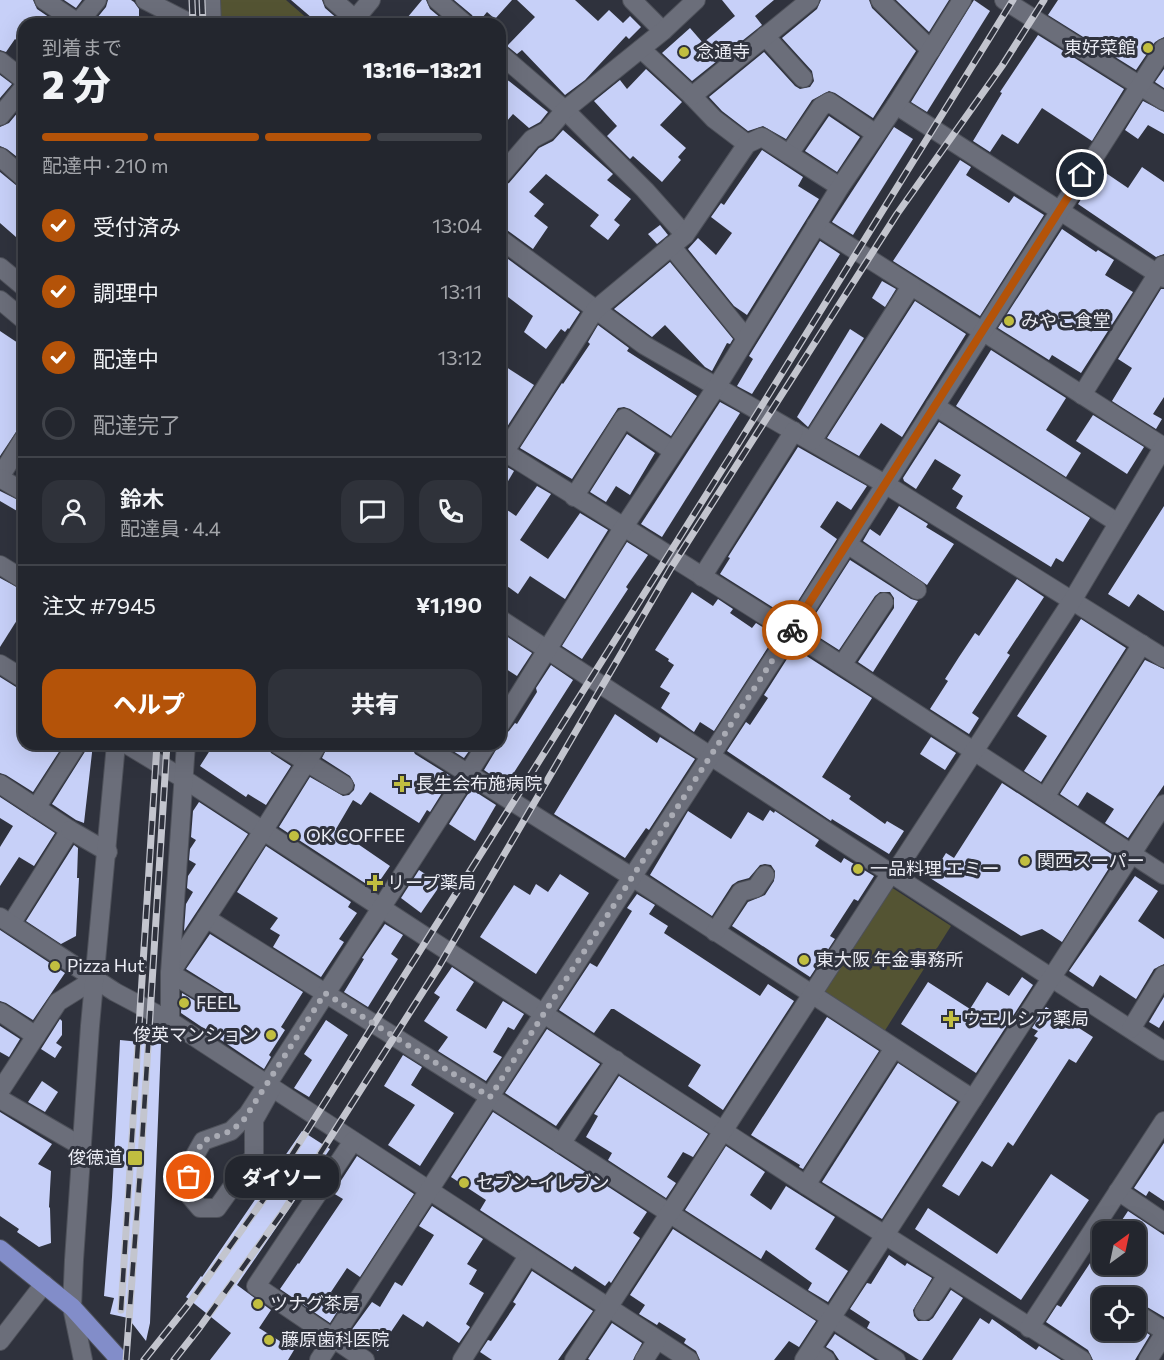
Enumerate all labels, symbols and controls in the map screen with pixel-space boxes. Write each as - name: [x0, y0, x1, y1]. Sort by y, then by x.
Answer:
- text: 到着まで: [42, 35, 122, 59]
- place label: 東好菜館: [1064, 36, 1136, 58]
- place label: 念通寺: [696, 40, 750, 62]
- marker: 東好菜館: [1141, 41, 1155, 55]
- marker: 念通寺: [677, 45, 691, 59]
- text: 13:16–13:21: [362, 56, 482, 83]
- text: 2 分: [42, 59, 111, 107]
- pin: [1056, 149, 1107, 200]
- text: 配達中 · 210 m: [42, 153, 168, 177]
- icon: home: [1065, 158, 1098, 191]
- icon: check: [42, 209, 75, 242]
- text: 受付済み: [93, 213, 181, 240]
- text: 13:04: [432, 213, 482, 237]
- icon: check: [42, 275, 75, 308]
- text: 調理中: [93, 279, 159, 306]
- text: 13:11: [440, 279, 482, 303]
- place label: みやこ食堂: [1021, 309, 1111, 331]
- marker: みやこ食堂: [1002, 314, 1016, 328]
- icon: check: [42, 341, 75, 374]
- text: 配達中: [93, 345, 159, 372]
- text: 13:12: [438, 345, 482, 369]
- text: 配達完了: [93, 411, 181, 438]
- button: person: [42, 480, 105, 543]
- button: chat: [341, 480, 404, 543]
- button: phone: [419, 480, 482, 543]
- text: 鈴木: [120, 485, 164, 512]
- text: 配達員 · 4.4: [120, 516, 221, 540]
- text: ¥1,190: [416, 591, 482, 618]
- text: 注文 #7945: [42, 592, 156, 619]
- courier: [762, 600, 822, 660]
- icon: bike: [776, 614, 809, 647]
- button: ヘルプ: [42, 669, 256, 738]
- button: 共有: [268, 669, 482, 738]
- place label: 長生会布施病院: [416, 772, 542, 794]
- marker: 長生会布施病院: [393, 775, 411, 793]
- place label: OK COFFEE: [306, 824, 405, 846]
- marker: OK COFFEE: [287, 829, 301, 843]
- place label: 関西スーパー: [1037, 849, 1145, 871]
- marker: 関西スーパー: [1018, 854, 1032, 868]
- place label: 一品料理 エミー: [870, 857, 999, 879]
- marker: 一品料理 エミー: [851, 862, 865, 876]
- place label: リープ薬局: [387, 871, 476, 893]
- marker: リープ薬局: [368, 876, 382, 890]
- place label: 東大阪 年金事務所: [816, 948, 963, 970]
- marker: 東大阪 年金事務所: [797, 953, 811, 967]
- place label: Pizza Hut: [67, 954, 145, 976]
- marker: Pizza Hut: [48, 959, 62, 973]
- place label: FEEL: [196, 991, 238, 1013]
- marker: FEEL: [177, 996, 191, 1010]
- place label: ウエルシア薬局: [963, 1007, 1089, 1029]
- marker: ウエルシア薬局: [944, 1012, 958, 1026]
- place label: 俊英マンション: [133, 1023, 259, 1045]
- marker: 俊英マンション: [264, 1028, 278, 1042]
- place label: 俊徳道: [68, 1146, 122, 1168]
- marker: 俊徳道: [126, 1149, 144, 1167]
- pin: [163, 1151, 214, 1202]
- callout: ダイソー: [225, 1156, 339, 1198]
- icon: bag: [172, 1160, 205, 1193]
- text: ダイソー: [242, 1165, 322, 1189]
- place label: セブン-イレブン: [476, 1171, 610, 1193]
- marker: セブン-イレブン: [457, 1176, 471, 1190]
- north arrow: [1092, 1221, 1146, 1275]
- map controls: [1092, 1221, 1146, 1341]
- button: locate: [1092, 1287, 1146, 1341]
- place label: ツナグ茶房: [270, 1292, 360, 1314]
- marker: ツナグ茶房: [251, 1297, 265, 1311]
- place label: 藤原歯科医院: [281, 1328, 389, 1350]
- marker: 藤原歯科医院: [262, 1333, 276, 1347]

